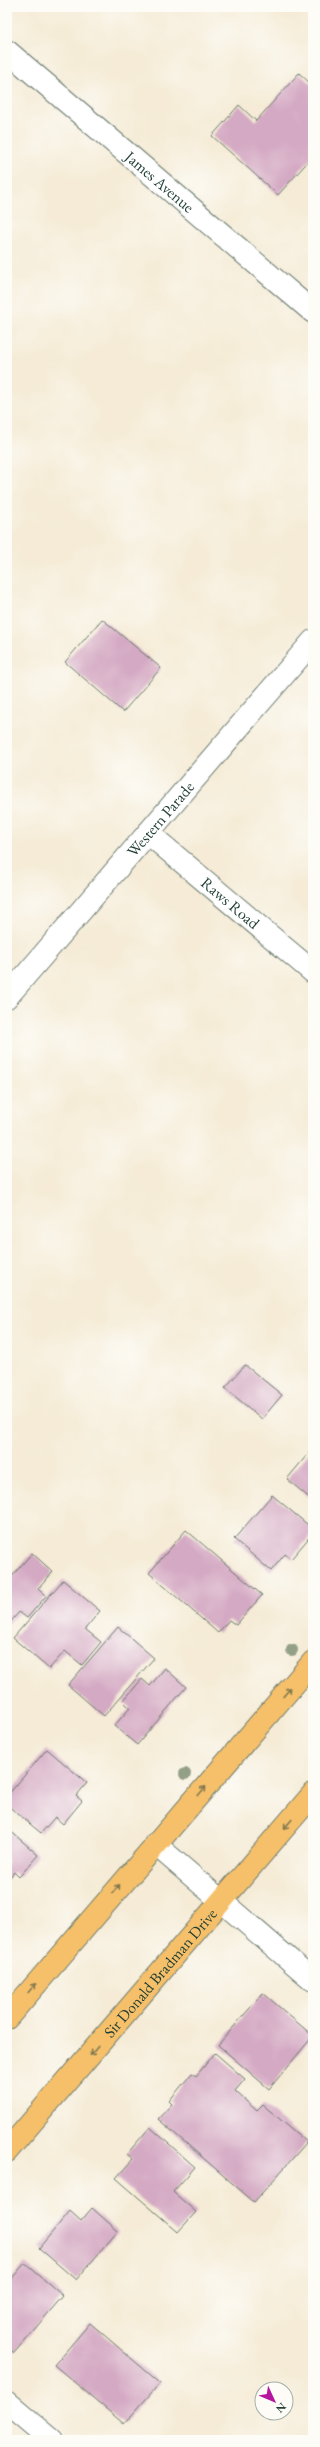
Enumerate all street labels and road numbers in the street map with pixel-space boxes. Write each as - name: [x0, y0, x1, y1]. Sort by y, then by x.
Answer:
- street label: James Avenue: [119, 145, 199, 217]
- street label: Western Parade: [122, 777, 199, 861]
- street label: Raws Road: [197, 872, 265, 934]
- street label: Sir Donald Bradman Drive: [99, 1904, 222, 2042]

